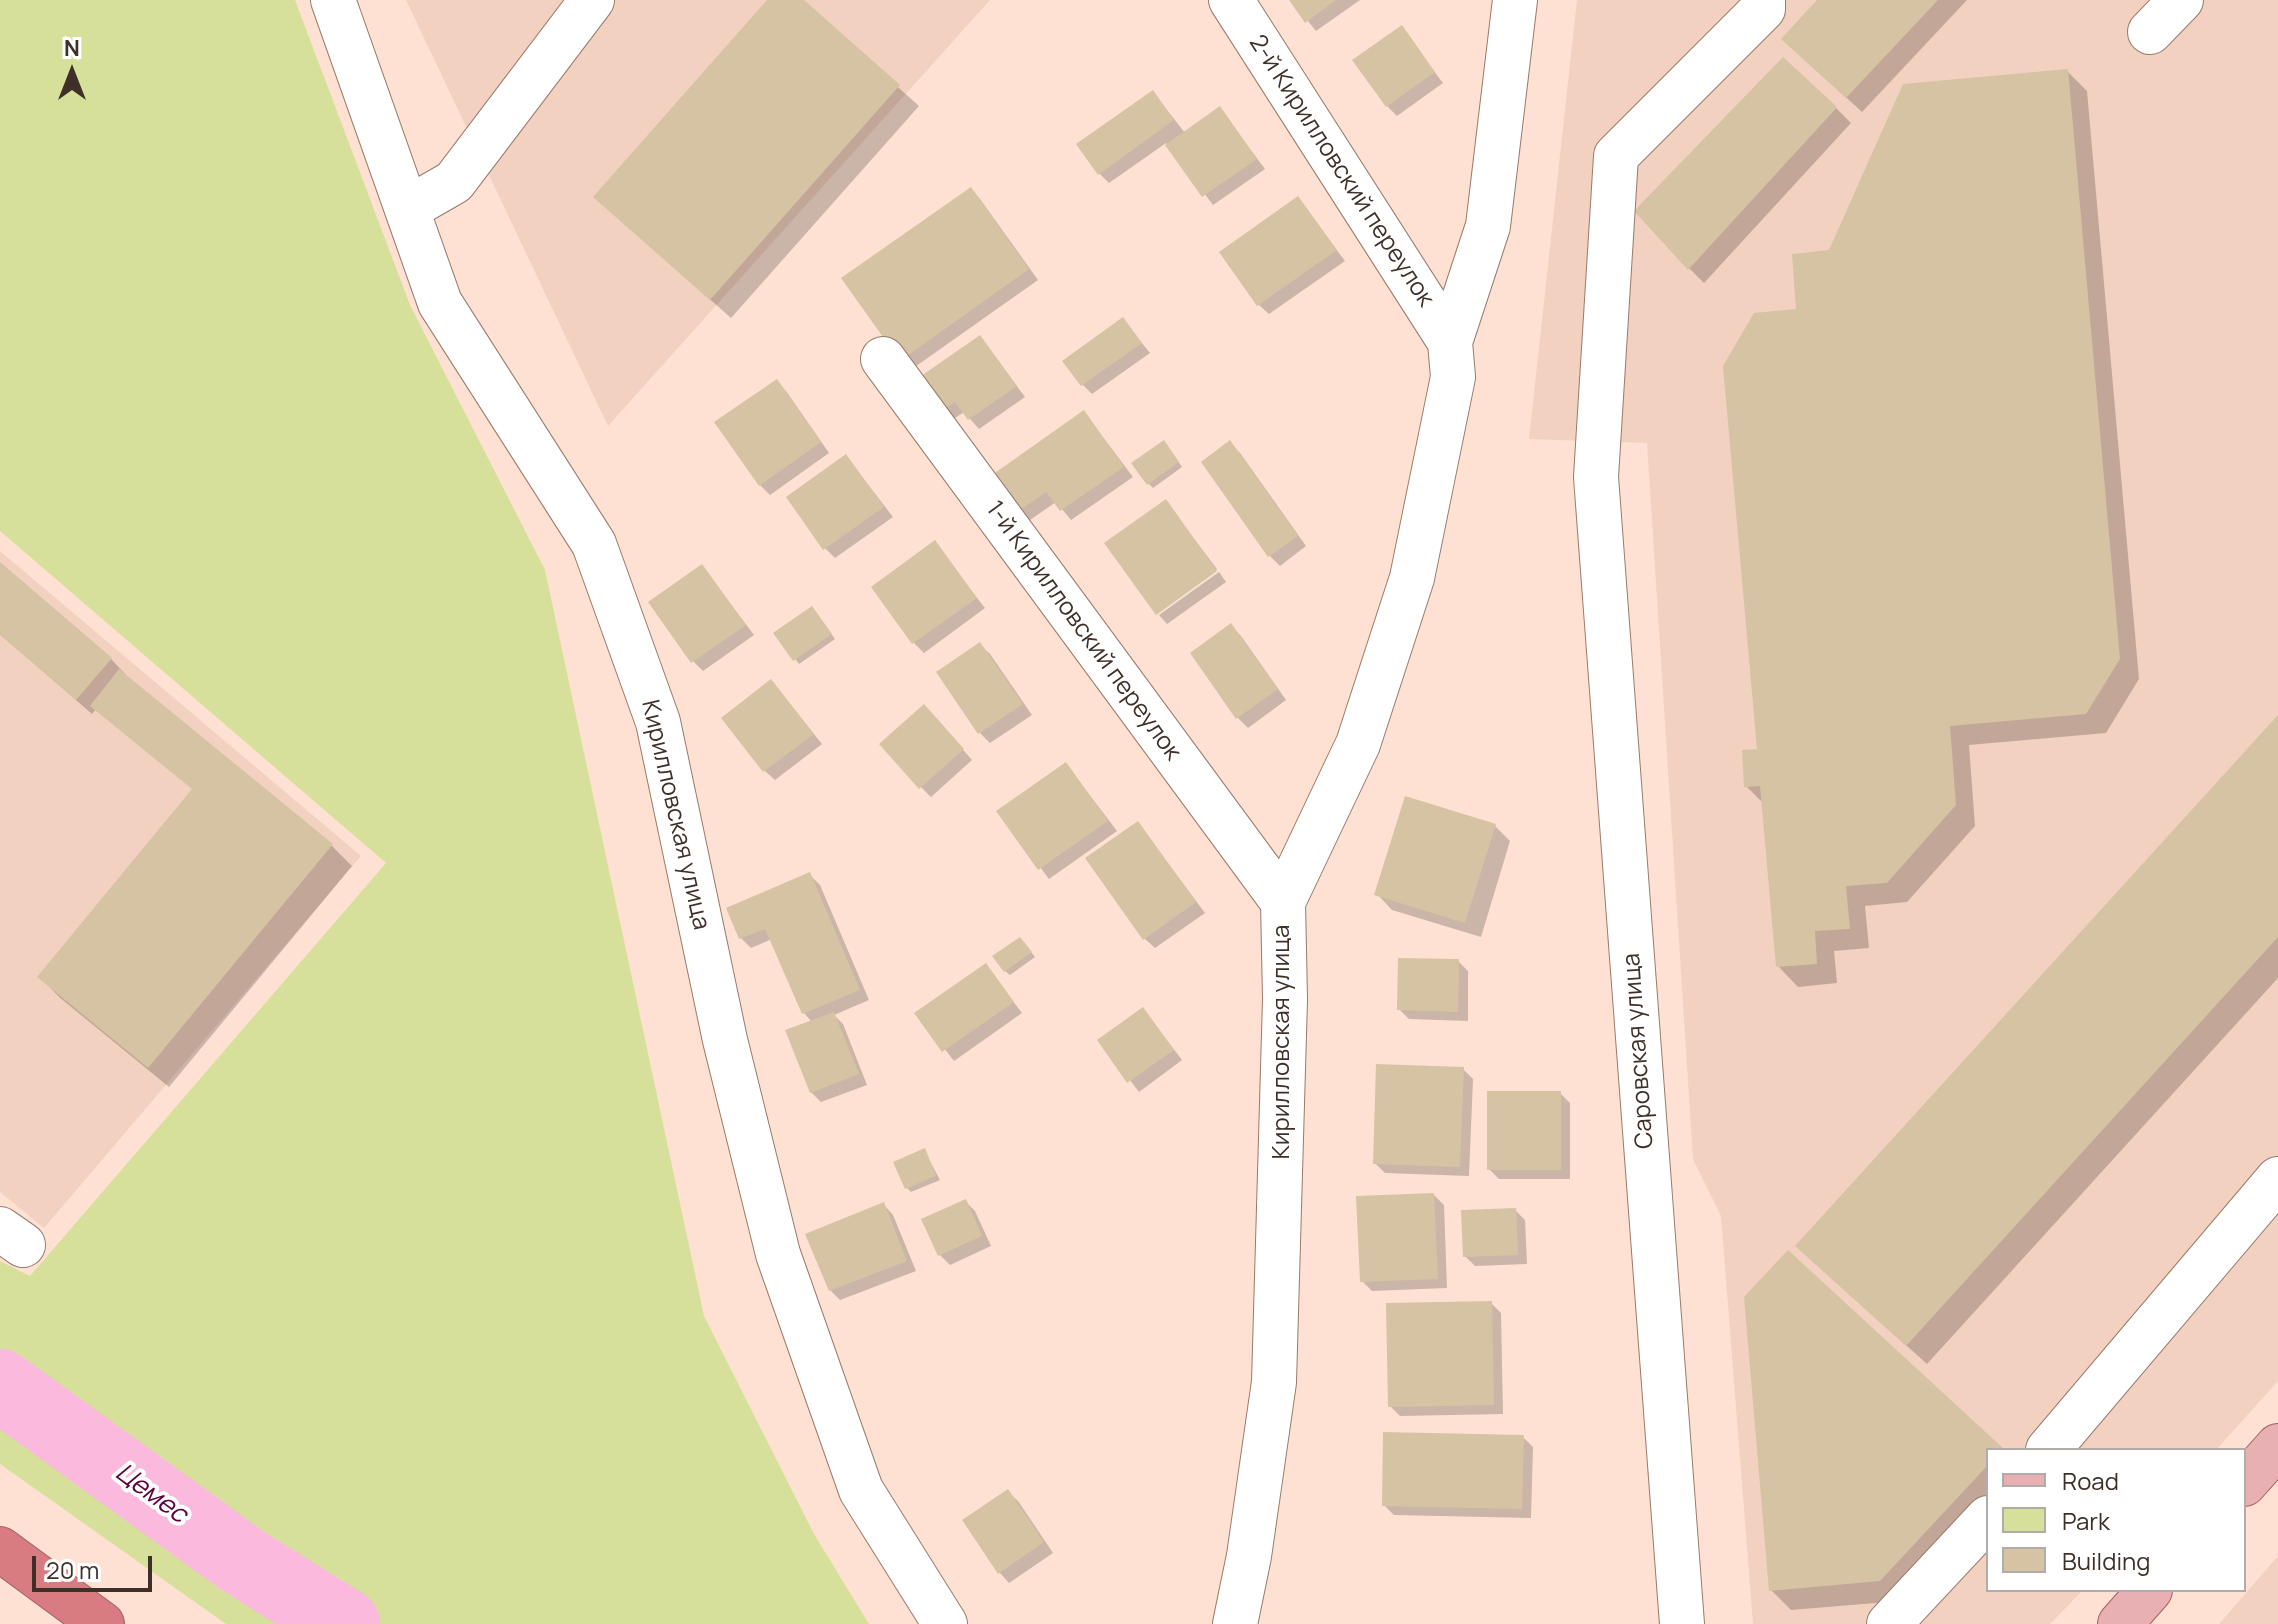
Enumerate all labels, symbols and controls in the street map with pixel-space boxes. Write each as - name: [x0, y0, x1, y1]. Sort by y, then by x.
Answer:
- street label: 2-й Кирилловский переулок: [1242, 30, 1440, 312]
- north arrow: [32, 32, 112, 112]
- text: N: [64, 33, 80, 63]
- street label: 1-й Кирилловский переулок: [979, 496, 1187, 766]
- street label: Кирилловская улица: [635, 697, 715, 933]
- street label: Кирилловская улица: [1268, 925, 1296, 1159]
- street label: Саровская улица: [1618, 952, 1660, 1150]
- legend: [1986, 1448, 2246, 1592]
- water label: Цемес: [109, 1458, 193, 1530]
- text: Road: [2062, 1464, 2119, 1497]
- text: Park: [2062, 1504, 2110, 1537]
- scale bar: [36, 1540, 156, 1590]
- text: Building: [2062, 1544, 2150, 1577]
- text: 20 m: [46, 1553, 99, 1586]

